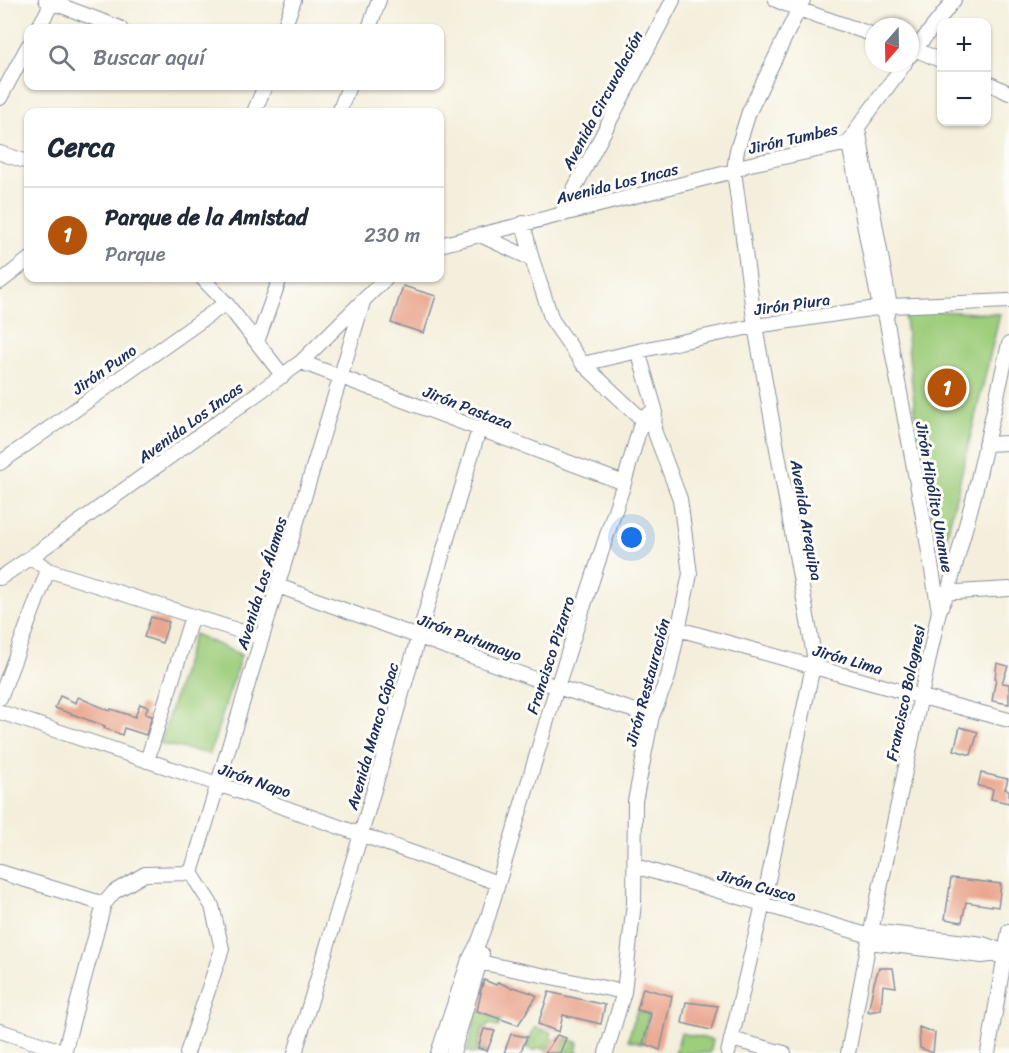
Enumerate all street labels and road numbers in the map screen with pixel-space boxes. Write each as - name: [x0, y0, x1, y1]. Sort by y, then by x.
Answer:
- street label: Avenida Circuvalación: [553, 25, 652, 176]
- street label: Jirón Tumbes: [744, 114, 841, 163]
- street label: Avenida Los Incas: [552, 154, 682, 213]
- street label: Jirón Piura: [751, 285, 832, 324]
- street label: Jirón Puno: [65, 336, 143, 403]
- street label: Avenida Los Incas: [130, 374, 250, 472]
- street label: Jirón Pastaza: [418, 377, 517, 438]
- street label: Jirón Hipólito Unanue: [907, 418, 962, 575]
- street label: Avenida Arequipa: [781, 456, 831, 583]
- street label: Avenida Los Álamos: [227, 513, 296, 654]
- street label: Francisco Pizarro: [518, 592, 583, 718]
- street label: Jirón Putumayo: [413, 605, 526, 670]
- street label: Jirón Restauración: [616, 615, 679, 750]
- street label: Francisco Bolognesi: [877, 622, 934, 764]
- street label: Jirón Lima: [809, 635, 886, 683]
- street label: Avenida Manco Cápac: [337, 659, 407, 814]
- street label: Jirón Napo: [214, 754, 295, 806]
- street label: Jirón Cusco: [713, 860, 800, 911]

